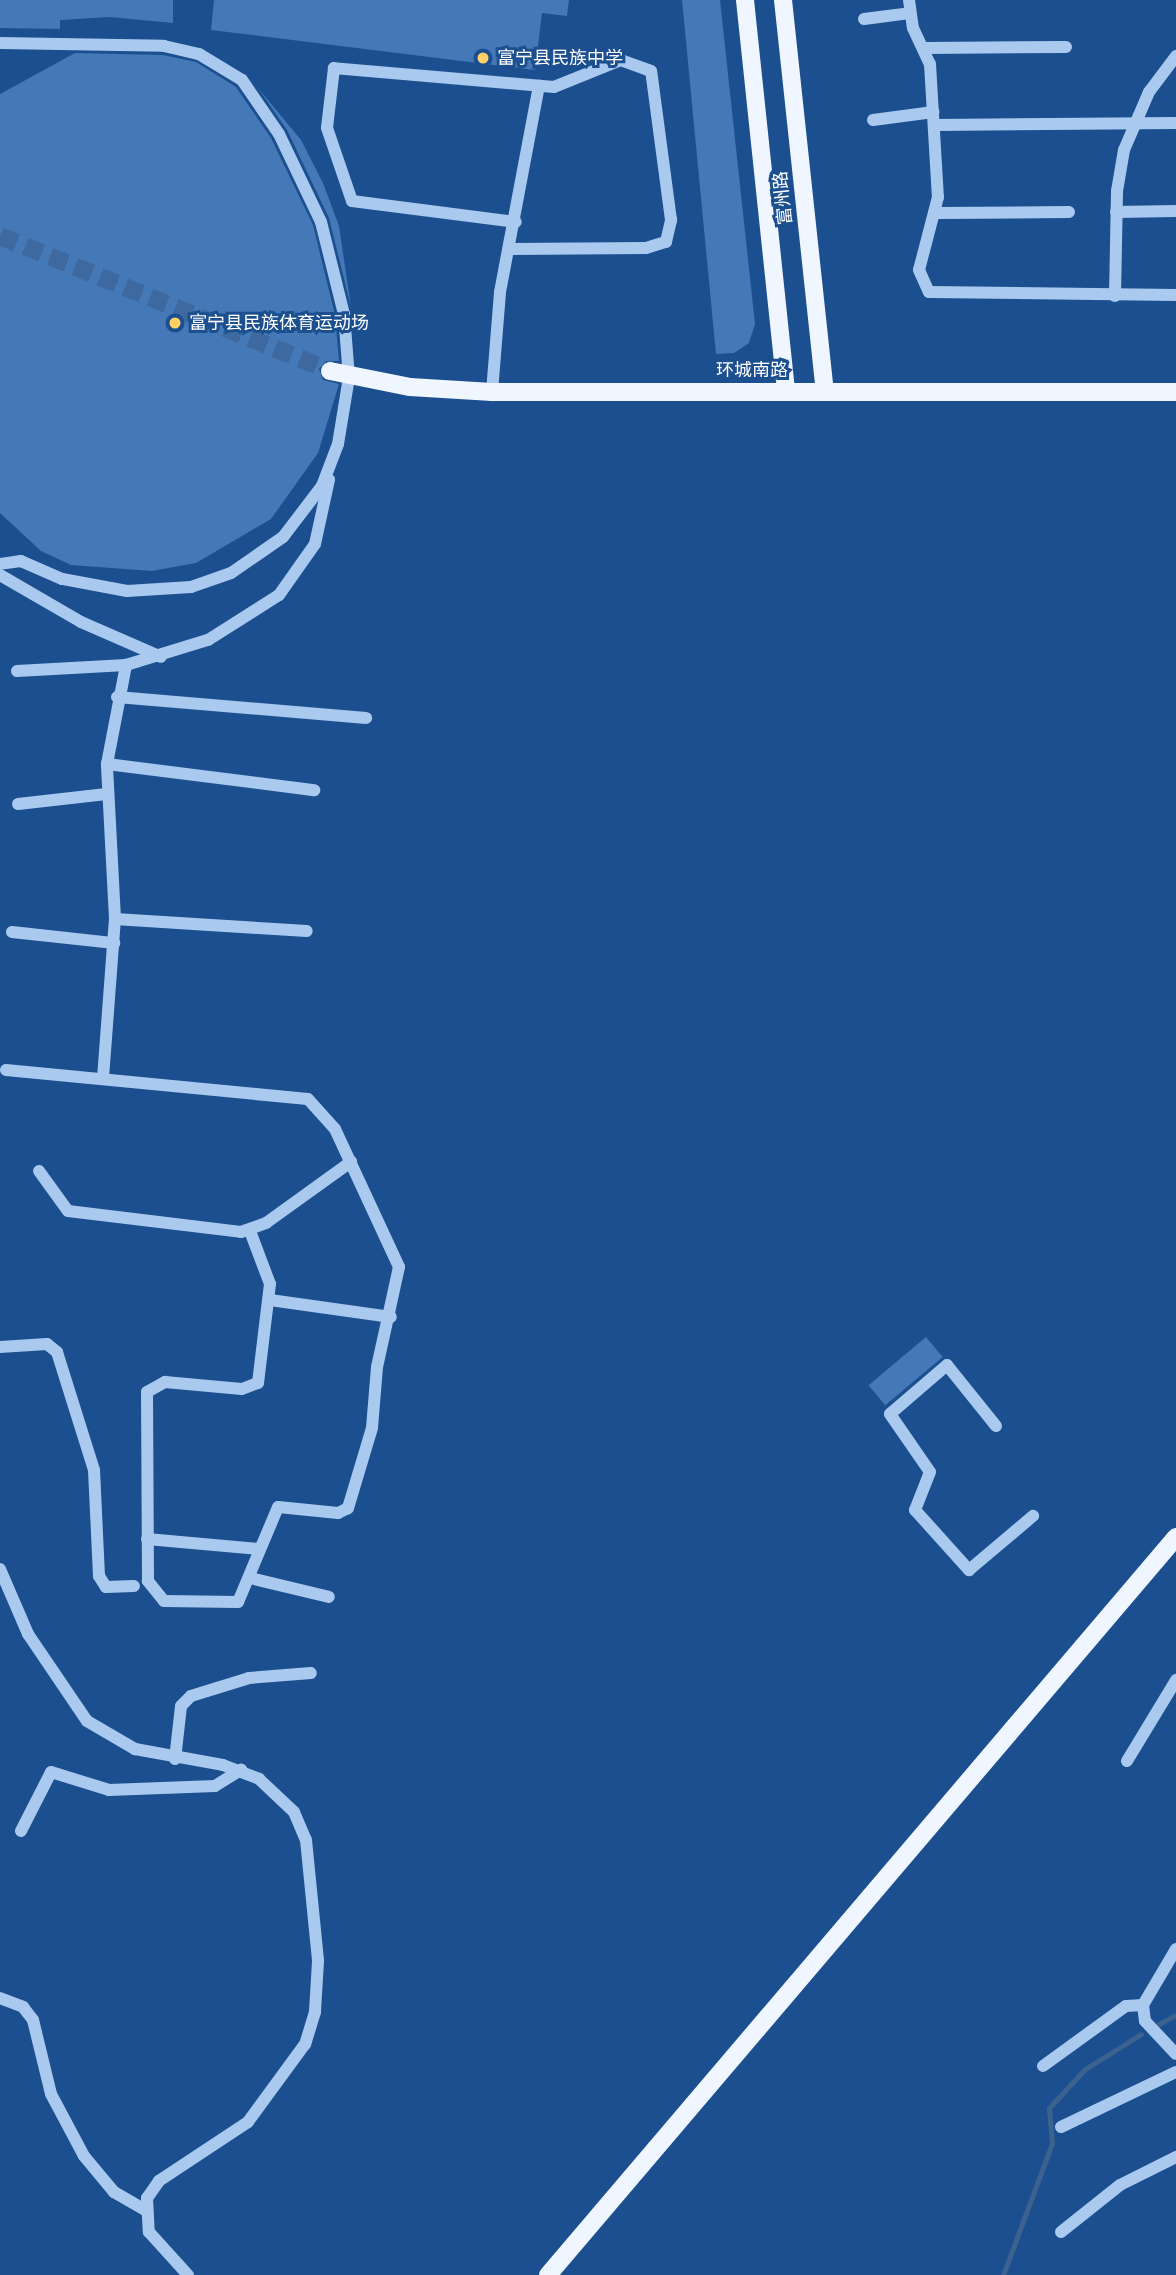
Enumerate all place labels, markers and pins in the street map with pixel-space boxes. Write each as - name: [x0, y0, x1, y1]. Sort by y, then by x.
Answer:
- place label: 富宁县民族中学: [497, 47, 623, 69]
- marker: 富宁县民族中学: [475, 50, 491, 66]
- place label: 富宁县民族体育运动场: [189, 312, 369, 334]
- marker: 富宁县民族体育运动场: [167, 315, 183, 331]

